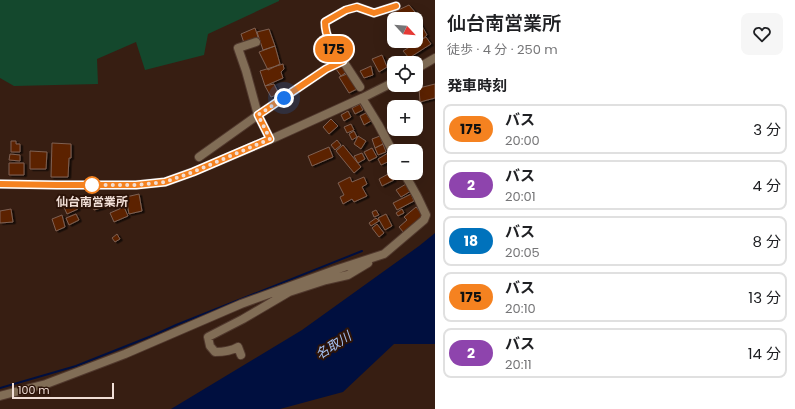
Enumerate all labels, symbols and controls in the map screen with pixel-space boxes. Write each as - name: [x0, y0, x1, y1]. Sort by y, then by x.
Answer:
- text: 仙台南営業所: [447, 10, 561, 37]
- north arrow: [387, 12, 423, 48]
- map controls: [387, 12, 423, 180]
- button: heart: [741, 13, 783, 55]
- line badge: 175: [311, 36, 357, 62]
- text: 175: [323, 39, 345, 59]
- text: 徒歩 · 4 分 · 250 m: [447, 40, 558, 59]
- button: locate: [387, 56, 423, 92]
- text: 発車時刻: [447, 75, 507, 96]
- your location: [274, 88, 294, 108]
- button: +: [387, 100, 423, 136]
- text: バス: [505, 109, 535, 130]
- text: 175: [460, 119, 482, 139]
- text: 3 分: [753, 119, 781, 140]
- text: 20:00: [505, 131, 540, 150]
- button: −: [387, 144, 423, 180]
- text: バス: [505, 165, 535, 186]
- text: 2: [467, 175, 475, 195]
- text: 4 分: [753, 175, 781, 196]
- marker: 仙台南営業所: [83, 176, 101, 194]
- text: 20:01: [505, 187, 536, 206]
- place label: 仙台南営業所: [56, 193, 128, 210]
- text: バス: [505, 221, 535, 242]
- text: 18: [464, 231, 478, 251]
- text: 8 分: [753, 231, 781, 252]
- text: 20:05: [505, 243, 540, 262]
- text: バス: [505, 277, 535, 298]
- text: 175: [460, 287, 482, 307]
- text: 13 分: [748, 287, 781, 308]
- text: 20:10: [505, 299, 536, 318]
- water label: 名取川: [312, 326, 356, 364]
- text: バス: [505, 333, 535, 354]
- text: 2: [467, 343, 475, 363]
- text: 14 分: [748, 343, 781, 364]
- text: 20:11: [505, 355, 532, 374]
- scale bar: [12, 381, 114, 400]
- text: 100 m: [18, 382, 50, 398]

